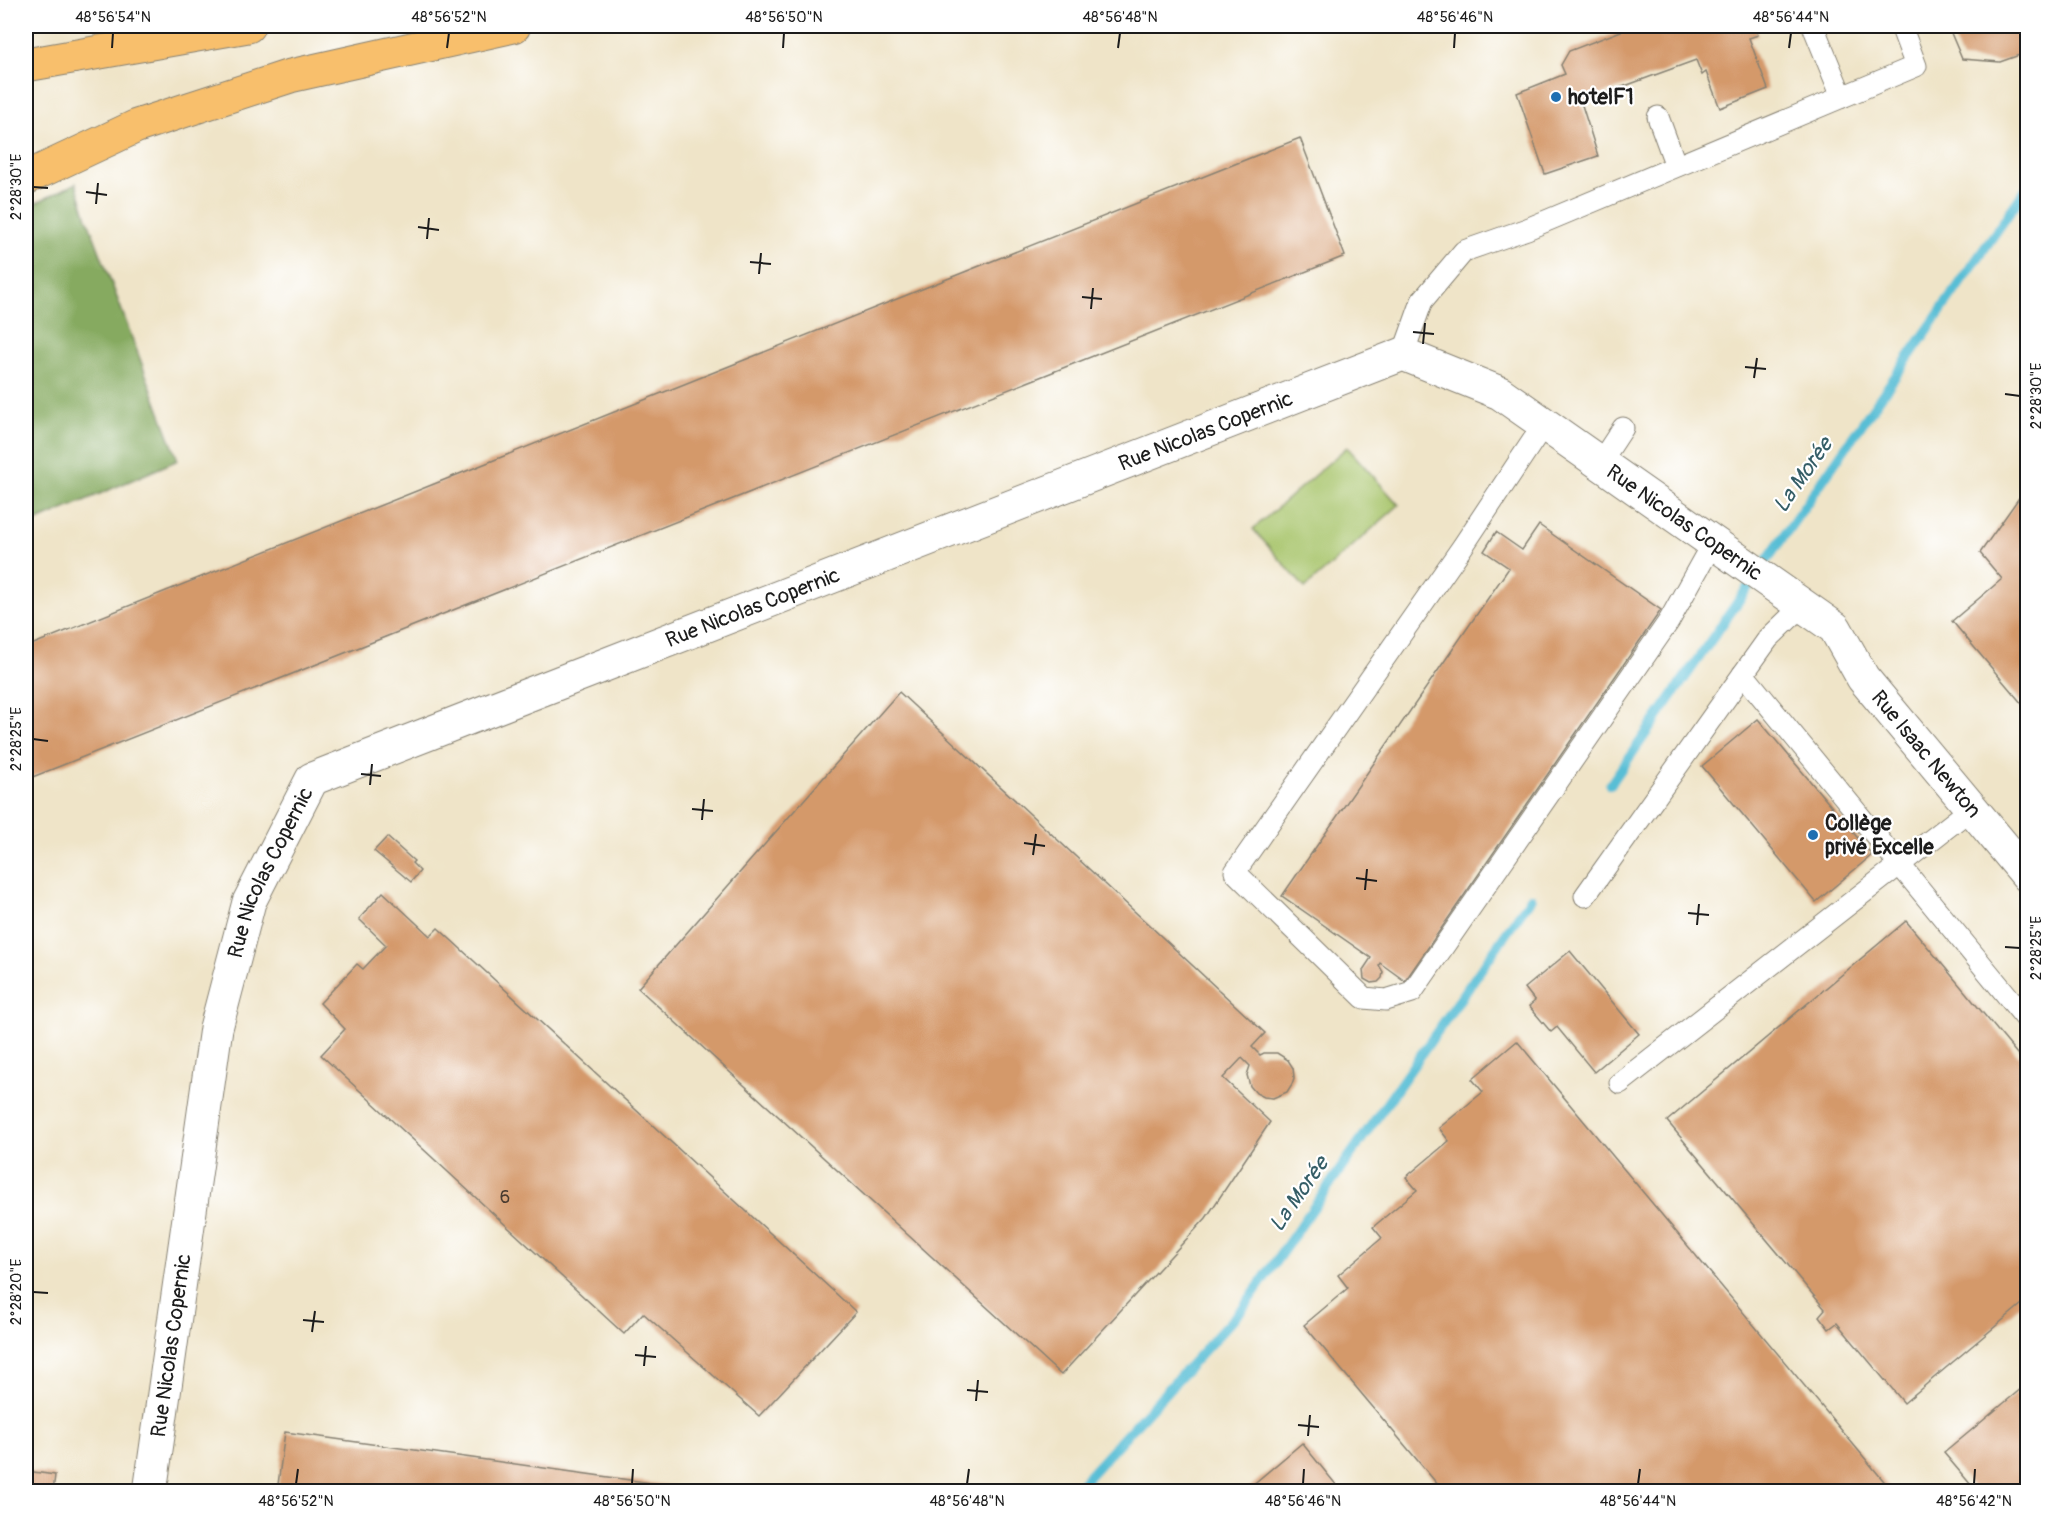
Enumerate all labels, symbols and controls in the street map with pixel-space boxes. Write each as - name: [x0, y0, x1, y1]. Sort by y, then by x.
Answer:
- text: 48°56'54"N: [75, 8, 151, 27]
- text: 48°56'52"N: [411, 8, 487, 27]
- text: 48°56'50"N: [745, 8, 823, 27]
- text: 48°56'48"N: [1082, 8, 1158, 27]
- text: 48°56'46"N: [1417, 8, 1493, 27]
- text: 48°56'44"N: [1753, 8, 1829, 27]
- place label: hotelF1: [1568, 84, 1634, 111]
- marker: hotelF1: [1549, 90, 1563, 104]
- text: 2°28'30"E: [7, 154, 26, 220]
- text: 2°28'30"E: [2027, 363, 2046, 429]
- street label: Rue Nicolas Copernic: [1114, 385, 1297, 477]
- water label: La Morée: [1767, 430, 1840, 518]
- street label: Rue Nicolas Copernic: [1601, 458, 1768, 587]
- street label: Rue Nicolas Copernic: [662, 561, 844, 653]
- street label: Rue Isaac Newton: [1865, 685, 1987, 823]
- text: 2°28'25"E: [7, 707, 26, 771]
- street label: Rue Nicolas Copernic: [221, 782, 319, 961]
- place label: Collège privé Excelle: [1825, 810, 1934, 861]
- marker: Collège privé Excelle: [1806, 828, 1820, 842]
- text: 2°28'25"E: [2027, 916, 2046, 980]
- water label: La Morée: [1263, 1149, 1336, 1237]
- house number: 6: [500, 1186, 510, 1209]
- street label: Rue Nicolas Copernic: [144, 1252, 197, 1439]
- text: 2°28'20"E: [7, 1259, 26, 1325]
- text: 48°56'52"N: [258, 1492, 334, 1511]
- text: 48°56'50"N: [593, 1492, 671, 1511]
- text: 48°56'48"N: [929, 1492, 1005, 1511]
- text: 48°56'46"N: [1265, 1492, 1341, 1511]
- text: 48°56'44"N: [1600, 1492, 1676, 1511]
- text: 48°56'42"N: [1936, 1492, 2012, 1511]

